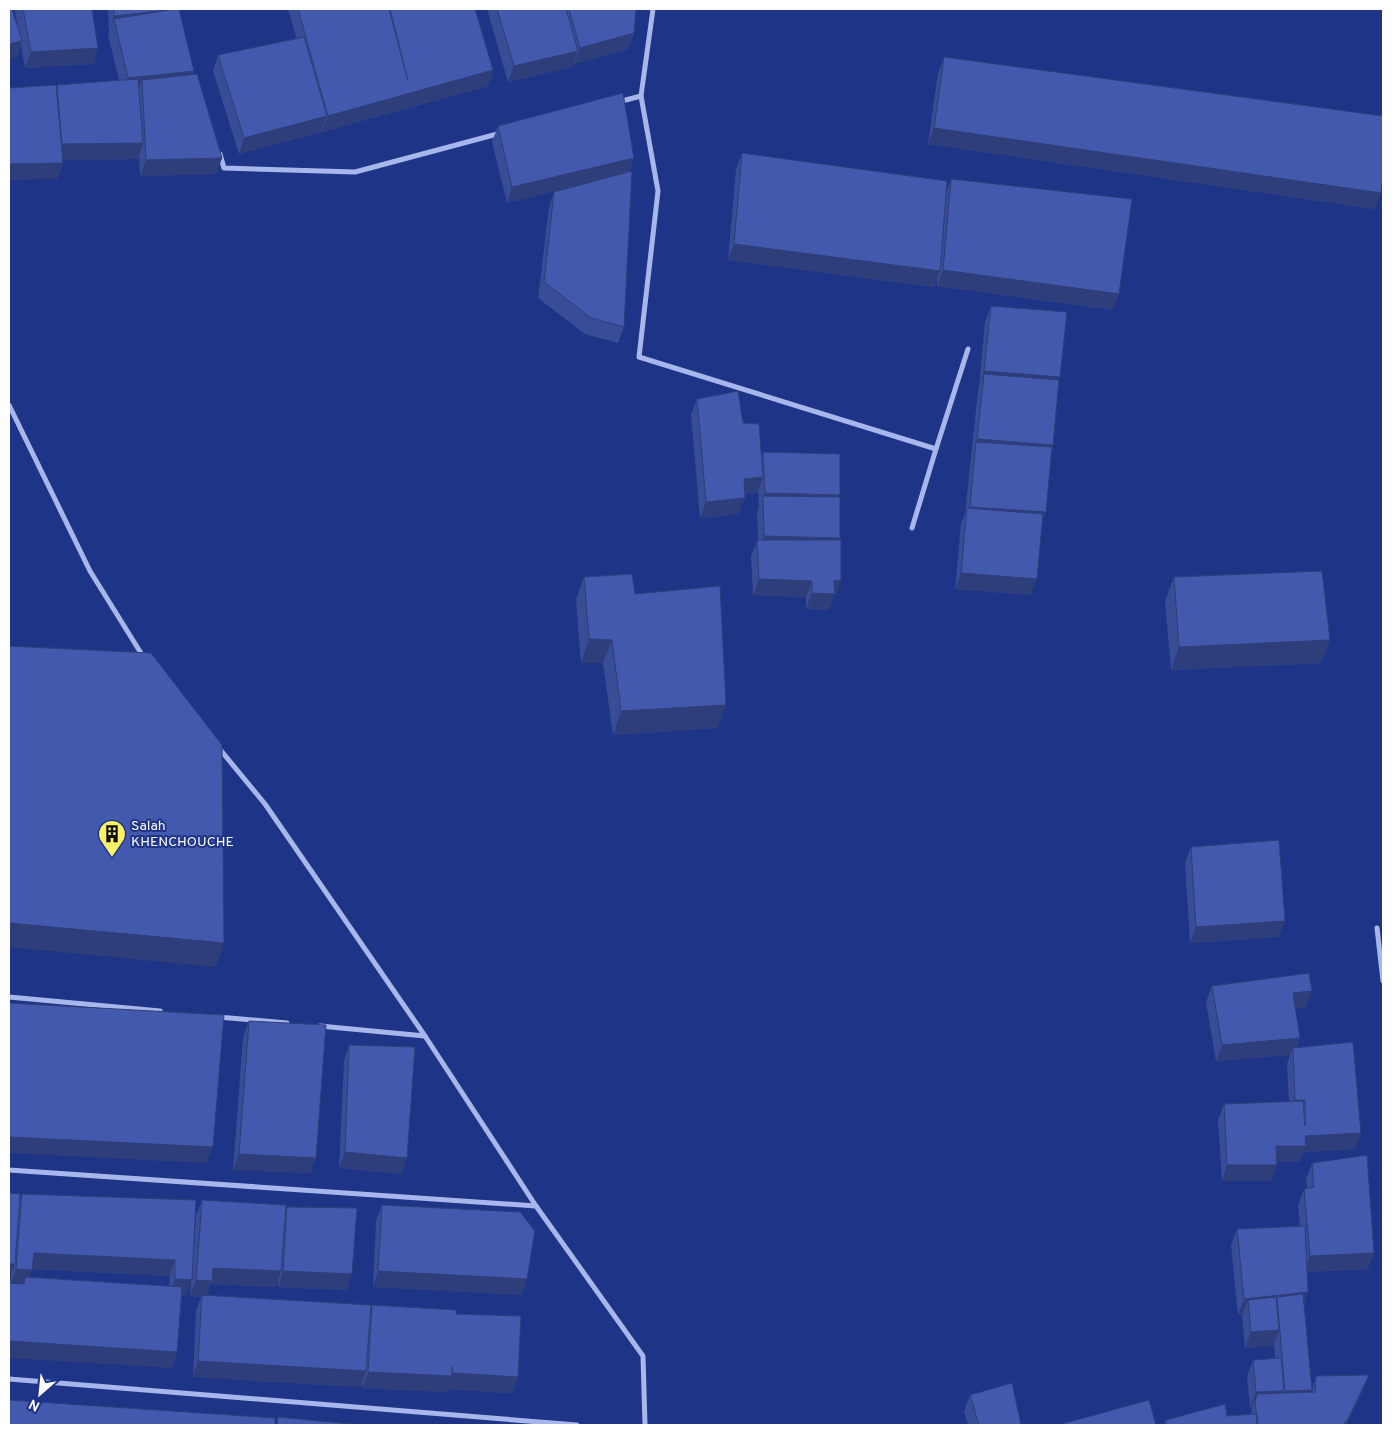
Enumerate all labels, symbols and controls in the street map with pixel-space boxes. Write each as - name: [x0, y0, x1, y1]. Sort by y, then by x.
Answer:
- place label: Salah KHENCHOUCHE: [131, 818, 234, 851]
- building icon: Salah KHENCHOUCHE: [97, 819, 127, 858]
- north arrow: [15, 1369, 65, 1419]
- text: N: [26, 1394, 43, 1414]

